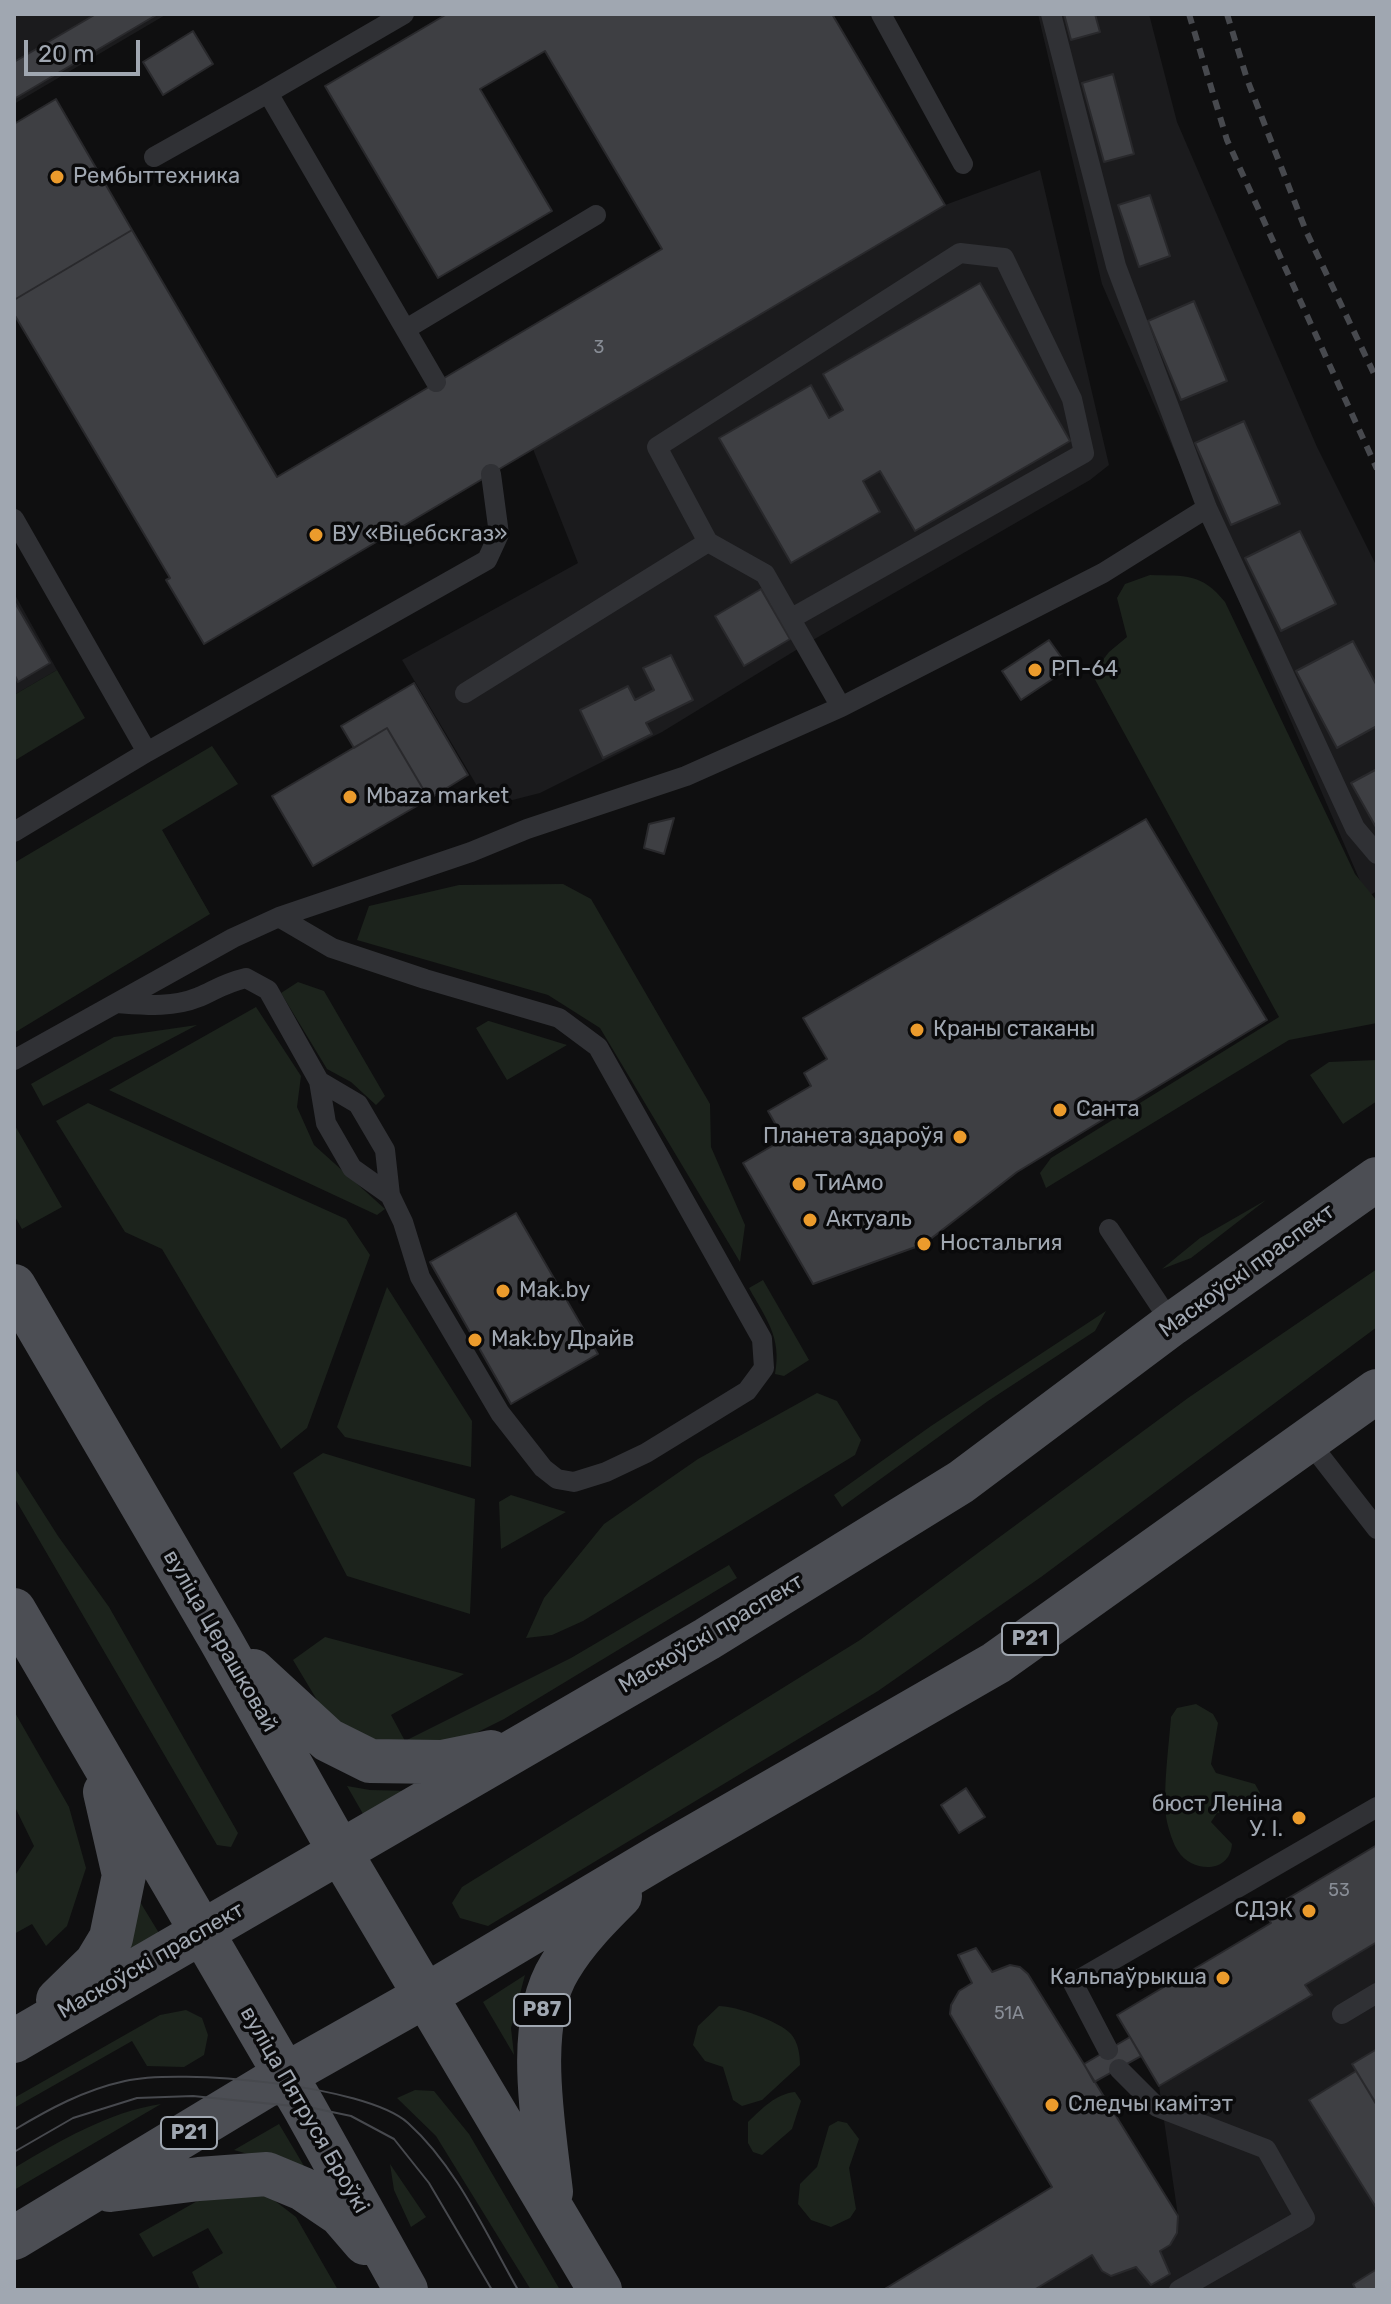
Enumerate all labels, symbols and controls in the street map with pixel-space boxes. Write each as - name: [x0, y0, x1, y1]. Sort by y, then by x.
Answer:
- scale bar: [28, 24, 144, 74]
- text: 20 m: [38, 40, 95, 68]
- place label: Рембыттехника: [73, 164, 240, 190]
- marker: Рембыттехника: [48, 168, 66, 186]
- house number: 3: [594, 337, 604, 359]
- place label: ВУ «Віцебскгаз»: [332, 522, 507, 548]
- marker: ВУ «Віцебскгаз»: [307, 526, 325, 544]
- place label: РП-64: [1051, 657, 1118, 683]
- marker: РП-64: [1026, 661, 1044, 679]
- place label: Mbaza market: [366, 784, 509, 810]
- marker: Mbaza market: [341, 788, 359, 806]
- place label: Краны стаканы: [933, 1017, 1095, 1043]
- marker: Краны стаканы: [908, 1021, 926, 1039]
- place label: Санта: [1076, 1097, 1140, 1123]
- marker: Санта: [1051, 1101, 1069, 1119]
- place label: Планета здароўя: [763, 1124, 944, 1150]
- marker: Планета здароўя: [951, 1128, 969, 1146]
- place label: ТиАмо: [815, 1171, 884, 1197]
- marker: ТиАмо: [790, 1175, 808, 1193]
- street label: Маскоўскі праспект: [1154, 1199, 1340, 1343]
- place label: Актуаль: [826, 1207, 912, 1233]
- marker: Актуаль: [801, 1211, 819, 1229]
- place label: Ностальгия: [940, 1231, 1063, 1257]
- marker: Ностальгия: [915, 1235, 933, 1253]
- place label: Mak.by: [519, 1278, 590, 1304]
- marker: Mak.by: [494, 1282, 512, 1300]
- place label: Маk.by Драйв: [491, 1327, 634, 1353]
- marker: Маk.by Драйв: [466, 1331, 484, 1349]
- street label: вуліца Церашковай: [157, 1545, 283, 1737]
- street label: Маскоўскі праспект: [614, 1569, 808, 1699]
- road number: Р21: [1002, 1623, 1058, 1655]
- place label: бюст Леніна У. І.: [1152, 1792, 1283, 1844]
- marker: бюст Леніна У. І.: [1290, 1809, 1308, 1827]
- house number: 53: [1328, 1880, 1350, 1902]
- street label: Маскоўскі праспект: [53, 1897, 249, 2025]
- place label: СДЭК: [1235, 1898, 1293, 1924]
- marker: СДЭК: [1300, 1902, 1318, 1920]
- place label: Кальпаўрыкша: [1050, 1965, 1207, 1991]
- marker: Кальпаўрыкша: [1214, 1969, 1232, 1987]
- road number: Р87: [514, 1994, 570, 2026]
- street label: вуліца Пятруся Броўкі: [234, 2002, 374, 2218]
- house number: 51А: [994, 2003, 1024, 2025]
- place label: Следчы камітэт: [1068, 2092, 1233, 2118]
- marker: Следчы камітэт: [1043, 2096, 1061, 2114]
- road number: Р21: [161, 2117, 217, 2149]

